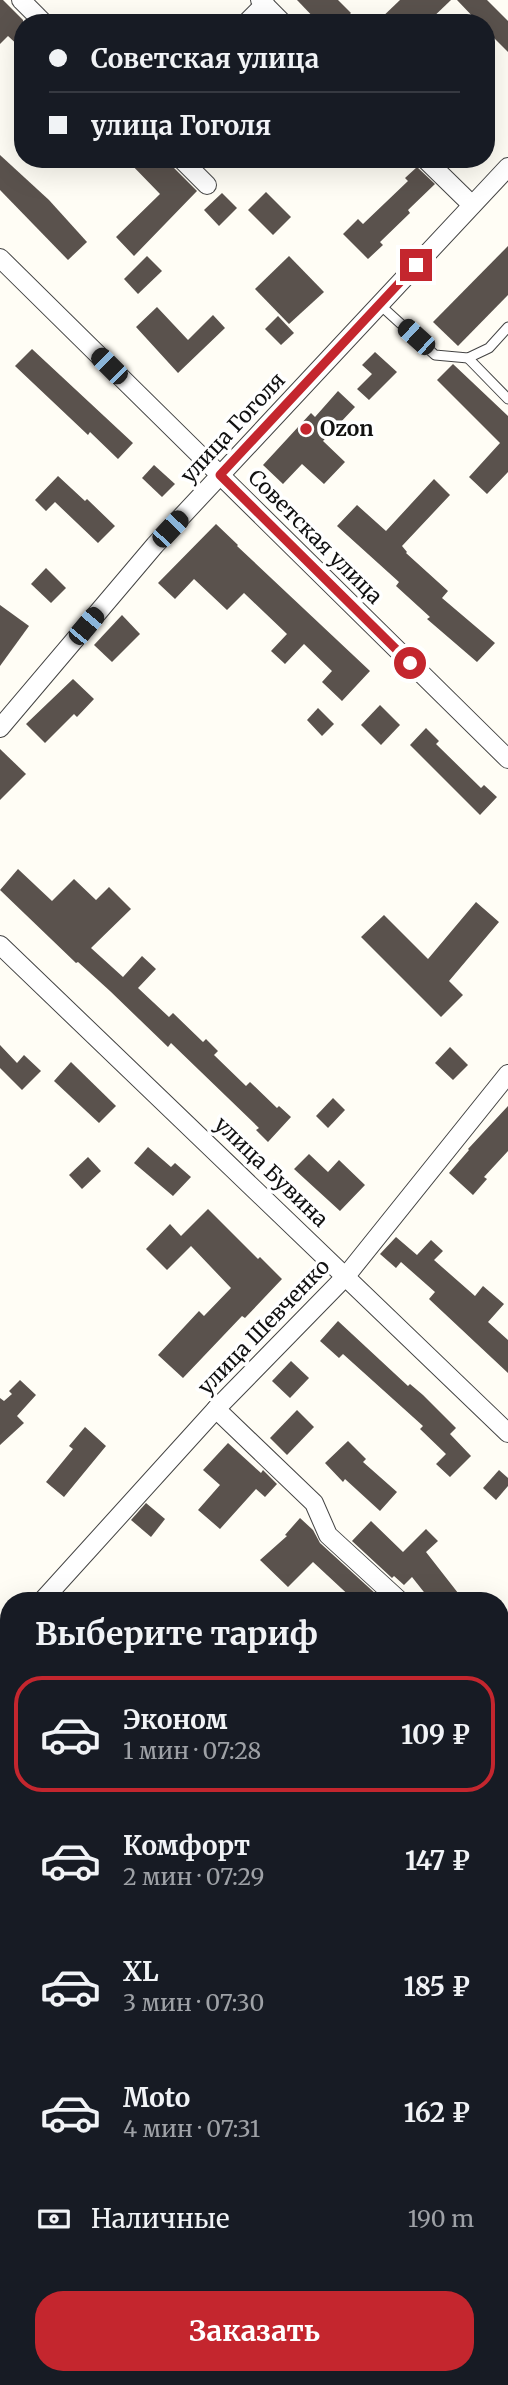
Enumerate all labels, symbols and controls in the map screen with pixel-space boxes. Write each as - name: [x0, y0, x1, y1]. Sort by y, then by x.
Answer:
- text: Советская улица: [91, 42, 319, 75]
- text: улица Гоголя: [91, 109, 271, 142]
- route end: [400, 249, 432, 281]
- car: [394, 315, 439, 359]
- car: [87, 344, 132, 388]
- street label: улица Гоголя: [175, 367, 291, 489]
- place label: Ozon: [320, 415, 374, 442]
- marker: Ozon: [298, 421, 314, 437]
- street label: Советская улица: [242, 464, 388, 610]
- car: [148, 506, 193, 552]
- car: [65, 603, 108, 649]
- route start: [394, 647, 426, 679]
- street label: улица Бувина: [209, 1111, 334, 1233]
- street label: улица Шевченко: [192, 1253, 335, 1400]
- text: Выберите тариф: [35, 1614, 318, 1654]
- icon: car: [39, 1703, 102, 1766]
- text: Эконом: [123, 1703, 228, 1736]
- text: 109 ₽: [401, 1718, 470, 1751]
- text: 1 мин · 07:28: [123, 1736, 261, 1765]
- icon: car: [39, 1829, 102, 1892]
- text: Комфорт: [123, 1829, 250, 1862]
- text: 147 ₽: [405, 1844, 470, 1877]
- text: 2 мин · 07:29: [123, 1862, 264, 1891]
- icon: car: [39, 1955, 102, 2018]
- text: XL: [123, 1955, 159, 1988]
- text: 185 ₽: [404, 1970, 470, 2003]
- text: 3 мин · 07:30: [123, 1988, 264, 2017]
- icon: car: [39, 2081, 102, 2144]
- text: Moto: [123, 2081, 190, 2114]
- text: 162 ₽: [404, 2096, 470, 2129]
- text: 4 мин · 07:31: [123, 2114, 260, 2143]
- icon: cash: [35, 2200, 73, 2238]
- text: Наличные: [91, 2202, 229, 2235]
- text: 190 m: [408, 2204, 474, 2233]
- button: Заказать: [35, 2291, 474, 2371]

